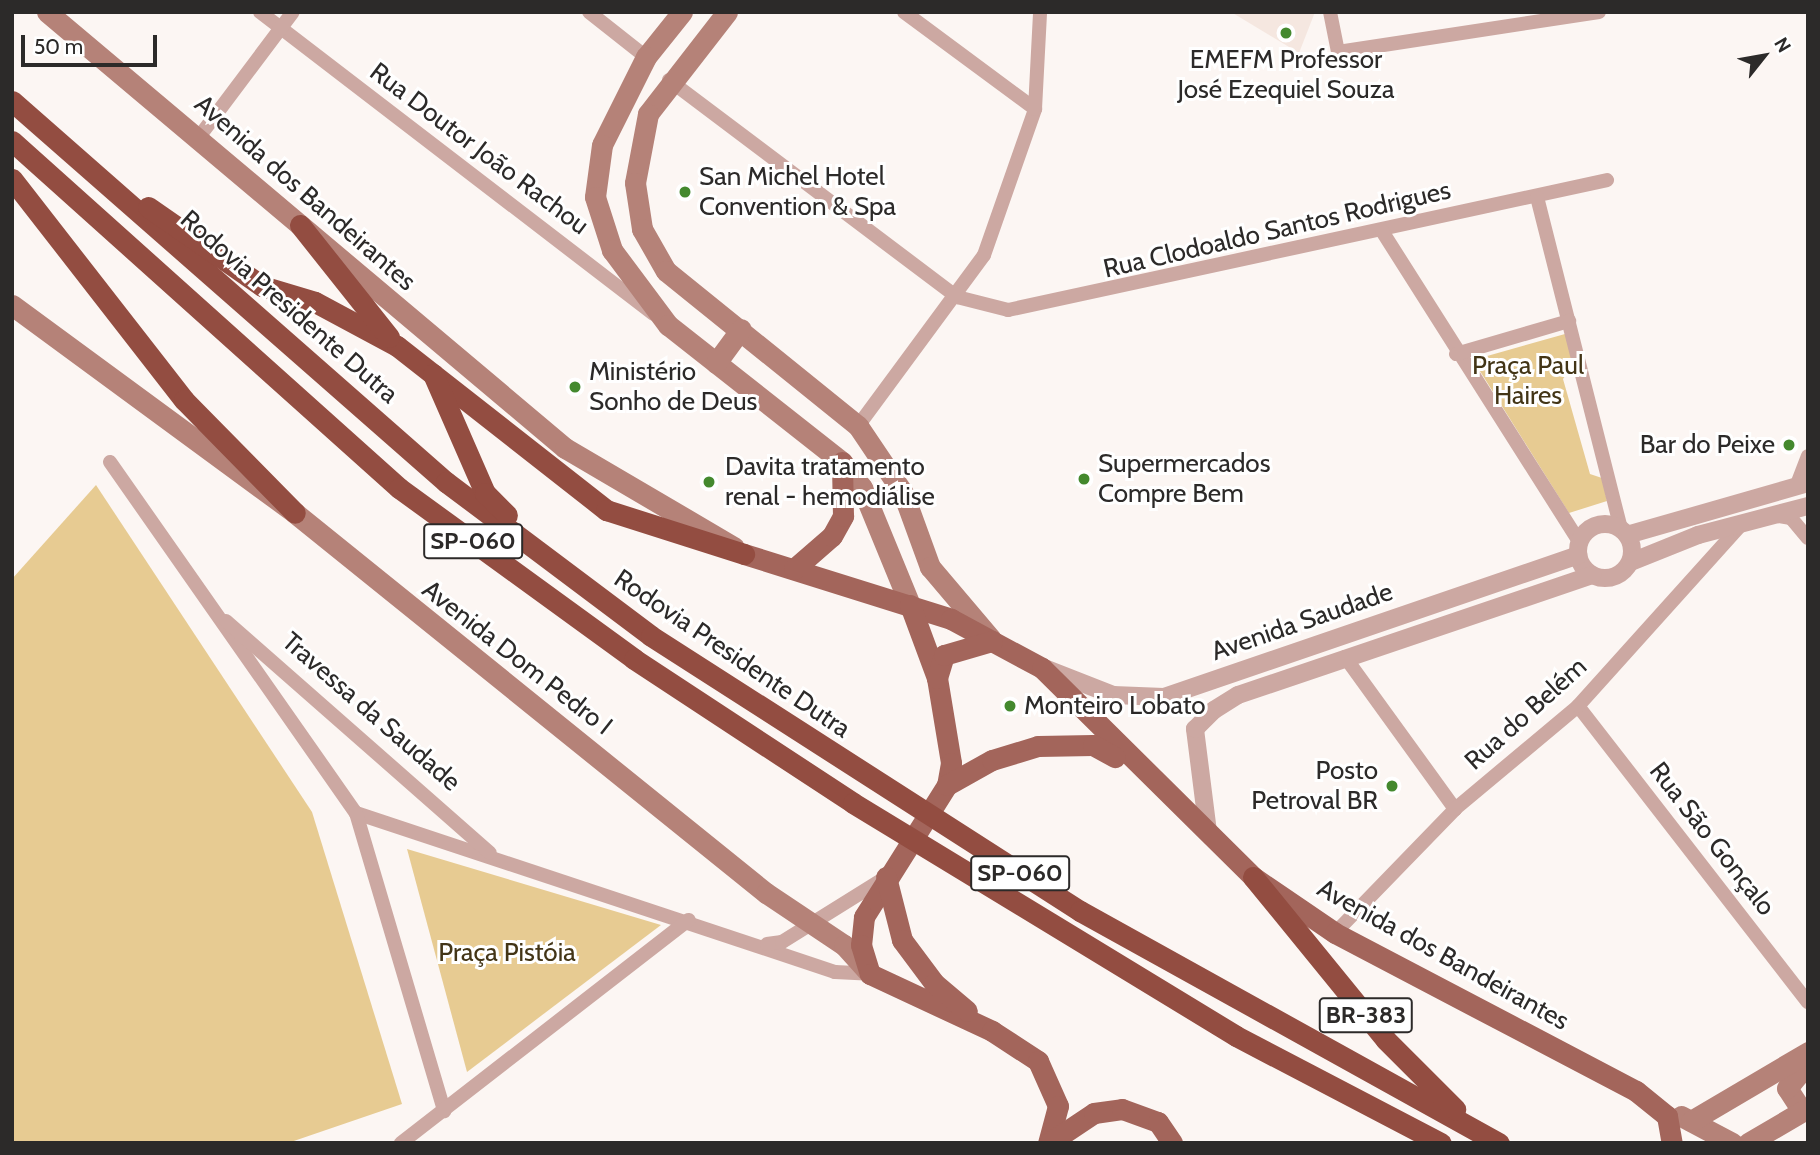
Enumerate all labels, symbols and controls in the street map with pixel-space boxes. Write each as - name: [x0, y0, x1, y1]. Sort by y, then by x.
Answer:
- scale bar: [24, 21, 161, 65]
- north arrow: [1729, 21, 1799, 91]
- marker: EMEFM Professor José Ezequiel Souza: [1278, 25, 1294, 41]
- text: N: [1769, 33, 1796, 57]
- text: 50 m: [34, 34, 83, 59]
- place label: EMEFM Professor José Ezequiel Souza: [1178, 44, 1394, 106]
- street label: Rua Doutor João Rachou: [363, 56, 595, 242]
- street label: Avenida dos Bandeirantes: [188, 89, 422, 297]
- place label: San Michel Hotel Convention & Spa: [699, 161, 896, 222]
- street label: Rua Clodoaldo Santos Rodrigues: [1100, 175, 1454, 285]
- marker: San Michel Hotel Convention & Spa: [677, 184, 693, 200]
- street label: Rodovia Presidente Dutra: [174, 204, 404, 410]
- park label: Praça Paul Haires: [1472, 350, 1584, 412]
- place label: Ministério Sonho de Deus: [589, 356, 757, 418]
- marker: Ministério Sonho de Deus: [567, 379, 583, 395]
- place label: Bar do Peixe: [1640, 429, 1775, 461]
- marker: Bar do Peixe: [1781, 437, 1797, 453]
- place label: Supermercados Compre Bem: [1098, 448, 1270, 510]
- place label: Davita tratamento renal - hemodiálise: [725, 451, 935, 512]
- marker: Supermercados Compre Bem: [1076, 471, 1092, 487]
- marker: Davita tratamento renal - hemodiálise: [699, 472, 719, 492]
- road number: SP-060: [422, 520, 524, 562]
- street label: Rodovia Presidente Dutra: [608, 563, 856, 745]
- street label: Avenida Dom Pedro I: [416, 574, 618, 742]
- street label: Avenida Saudade: [1207, 576, 1397, 668]
- street label: Travessa da Saudade: [275, 626, 467, 798]
- street label: Rua do Belém: [1459, 651, 1593, 777]
- place label: Monteiro Lobato: [1024, 690, 1206, 722]
- marker: Monteiro Lobato: [1002, 698, 1018, 714]
- place label: Posto Petroval BR: [1251, 755, 1378, 816]
- street label: Rua São Gonçalo: [1642, 756, 1782, 922]
- marker: Posto Petroval BR: [1384, 778, 1400, 794]
- road number: SP-060: [969, 852, 1071, 894]
- street label: Avenida dos Bandeirantes: [1312, 873, 1574, 1037]
- park label: Praça Pistóia: [438, 937, 576, 969]
- road number: BR-383: [1319, 995, 1413, 1036]

